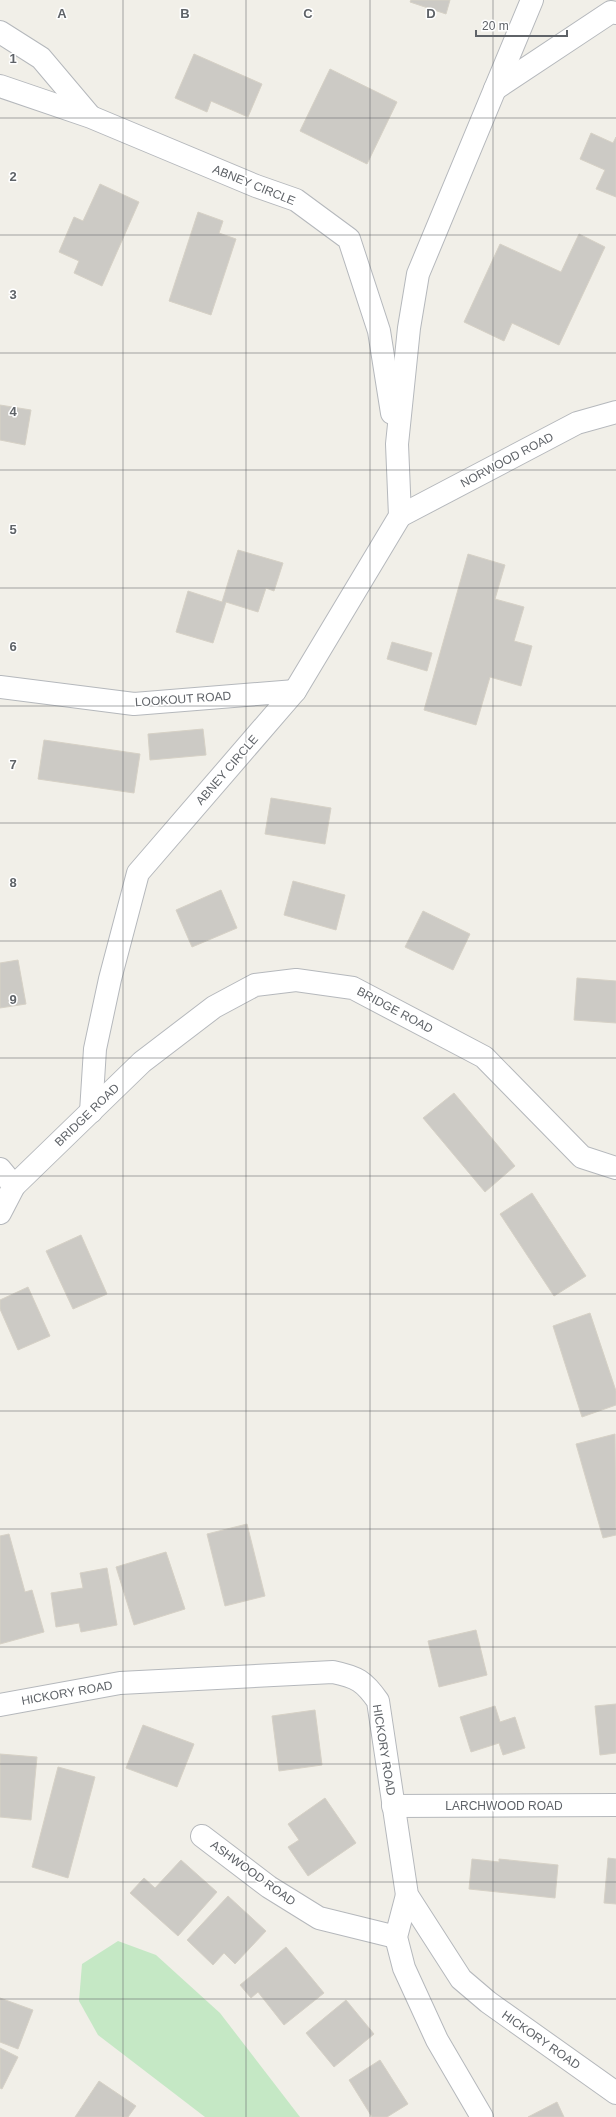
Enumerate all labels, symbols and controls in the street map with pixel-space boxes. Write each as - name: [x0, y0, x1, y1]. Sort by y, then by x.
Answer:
- text: A: [57, 6, 67, 21]
- text: B: [180, 6, 190, 21]
- text: C: [303, 6, 313, 21]
- text: D: [426, 6, 436, 21]
- scale bar: [476, 12, 567, 38]
- text: 20 m: [482, 19, 509, 33]
- text: 1: [9, 51, 17, 66]
- street label: ABNEY CIRCLE: [211, 162, 297, 208]
- text: 2: [9, 169, 17, 184]
- text: 3: [9, 287, 17, 302]
- text: 4: [9, 404, 17, 419]
- street label: NORWOOD ROAD: [458, 429, 556, 490]
- text: 5: [9, 522, 17, 537]
- text: 6: [9, 639, 17, 654]
- street label: LOOKOUT ROAD: [134, 689, 232, 709]
- street label: ABNEY CIRCLE: [193, 732, 261, 808]
- text: 7: [9, 757, 17, 772]
- text: 8: [9, 875, 17, 890]
- street label: BRIDGE ROAD: [355, 984, 436, 1036]
- text: 9: [9, 992, 17, 1007]
- street label: BRIDGE ROAD: [52, 1081, 122, 1149]
- street label: HICKORY ROAD: [20, 1678, 114, 1708]
- street label: HICKORY ROAD: [370, 1703, 398, 1797]
- street label: LARCHWOOD ROAD: [445, 1799, 563, 1813]
- street label: ASHWOOD ROAD: [208, 1838, 298, 1909]
- street label: HICKORY ROAD: [499, 2008, 583, 2072]

